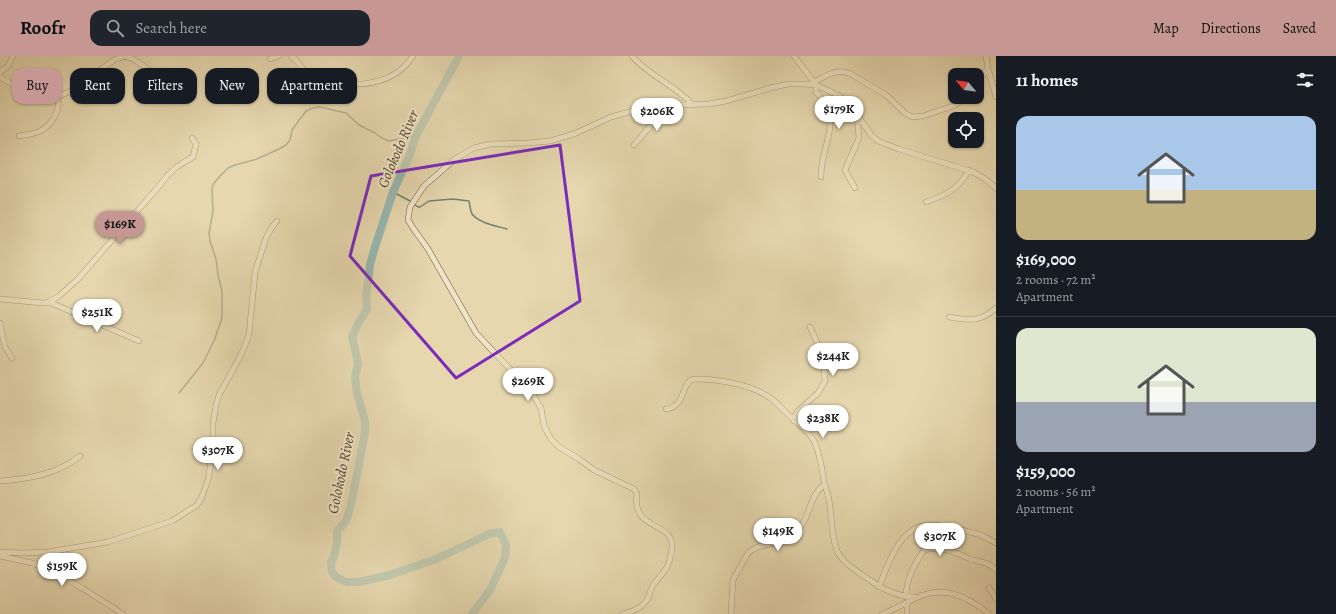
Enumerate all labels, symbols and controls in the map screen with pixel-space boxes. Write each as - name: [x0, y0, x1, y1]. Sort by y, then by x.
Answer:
- search box: [90, 10, 370, 46]
- text: Roofr: [20, 15, 66, 41]
- icon: search: [104, 17, 126, 39]
- text: Search here: [136, 18, 207, 38]
- text: Map: [1153, 19, 1179, 38]
- text: Directions: [1201, 19, 1261, 38]
- text: Saved: [1283, 19, 1316, 38]
- chip: Buy: [12, 68, 62, 104]
- chip: Rent: [70, 68, 125, 104]
- chip: Filters: [133, 68, 197, 104]
- chip: New: [205, 68, 259, 104]
- chip: Apartment: [267, 68, 357, 104]
- north arrow: [948, 68, 984, 104]
- map controls: [948, 68, 984, 148]
- text: 11 homes: [1016, 69, 1078, 92]
- icon: filters: [1294, 69, 1316, 91]
- pin: $179K: [811, 96, 867, 130]
- pin: $206K: [629, 98, 685, 132]
- text: $179K: [824, 100, 854, 117]
- text: $206K: [640, 102, 674, 119]
- water label: Golokodo River: [373, 106, 424, 191]
- button: locate: [948, 112, 984, 148]
- icon: home: [1130, 142, 1202, 214]
- pin: $169K: [92, 211, 148, 245]
- text: $169K: [104, 215, 136, 232]
- text: $169,000: [1016, 248, 1076, 271]
- text: 2 rooms · 72 m²: [1016, 271, 1096, 288]
- text: Apartment: [1016, 288, 1074, 305]
- pin: $251K: [69, 299, 125, 333]
- text: $251K: [81, 303, 113, 320]
- pin: $244K: [805, 343, 861, 377]
- text: $244K: [816, 347, 850, 364]
- icon: home: [1130, 354, 1202, 426]
- pin: $269K: [500, 368, 556, 402]
- text: $269K: [512, 372, 544, 389]
- pin: $238K: [795, 405, 851, 439]
- text: $238K: [807, 409, 839, 426]
- water label: Golokodo River: [323, 430, 360, 515]
- pin: $307K: [190, 437, 246, 471]
- text: $307K: [202, 441, 234, 458]
- text: $159,000: [1016, 460, 1075, 483]
- text: 2 rooms · 56 m²: [1016, 483, 1096, 500]
- text: Apartment: [1016, 500, 1074, 517]
- pin: $149K: [750, 518, 806, 552]
- text: $149K: [762, 522, 794, 539]
- pin: $307K: [912, 523, 968, 557]
- text: $307K: [924, 527, 956, 544]
- pin: $159K: [34, 553, 90, 587]
- text: $159K: [47, 557, 77, 574]

